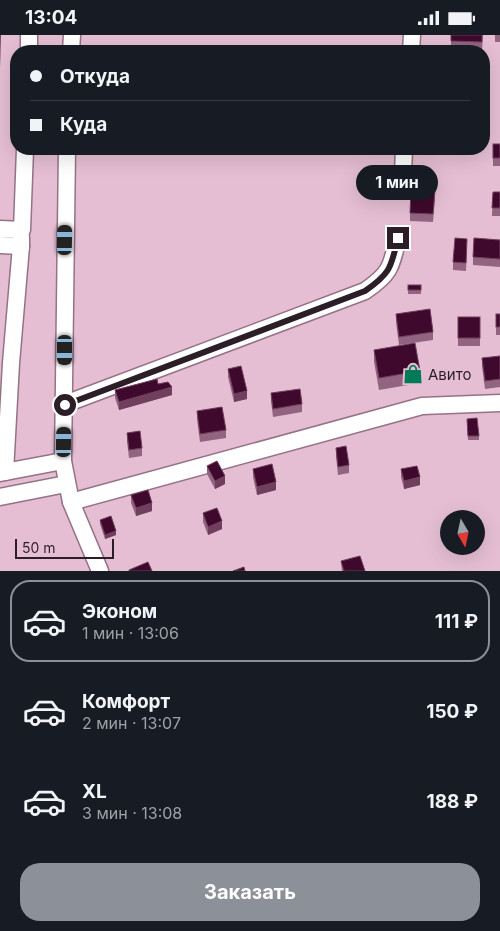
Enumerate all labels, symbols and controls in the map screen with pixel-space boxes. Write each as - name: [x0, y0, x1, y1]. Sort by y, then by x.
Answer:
- text: 13:04: [25, 6, 77, 29]
- text: Откуда: [60, 65, 130, 88]
- text: Куда: [60, 113, 107, 136]
- callout: 1 мин: [357, 165, 439, 201]
- text: 1 мин: [375, 172, 419, 192]
- car: [57, 225, 72, 255]
- route end: [387, 227, 409, 249]
- car: [57, 335, 72, 365]
- shop icon: Авито: [402, 363, 424, 385]
- place label: Авито: [428, 365, 471, 384]
- route start: [54, 394, 76, 416]
- car: [56, 427, 71, 457]
- north arrow: [440, 510, 485, 555]
- map controls: [440, 510, 485, 555]
- scale bar: [15, 536, 114, 559]
- text: 50 m: [22, 539, 56, 556]
- icon: car: [22, 599, 67, 644]
- text: Эконом: [82, 600, 157, 623]
- text: 111 ₽: [435, 610, 478, 633]
- text: 1 мин · 13:06: [82, 623, 179, 643]
- icon: car: [22, 689, 67, 734]
- text: Комфорт: [82, 690, 170, 713]
- text: 150 ₽: [426, 700, 478, 723]
- text: 2 мин · 13:07: [82, 713, 181, 733]
- icon: car: [22, 779, 67, 824]
- text: XL: [82, 780, 107, 803]
- text: 188 ₽: [426, 790, 478, 813]
- text: 3 мин · 13:08: [82, 803, 182, 823]
- button: Заказать: [20, 863, 480, 921]

